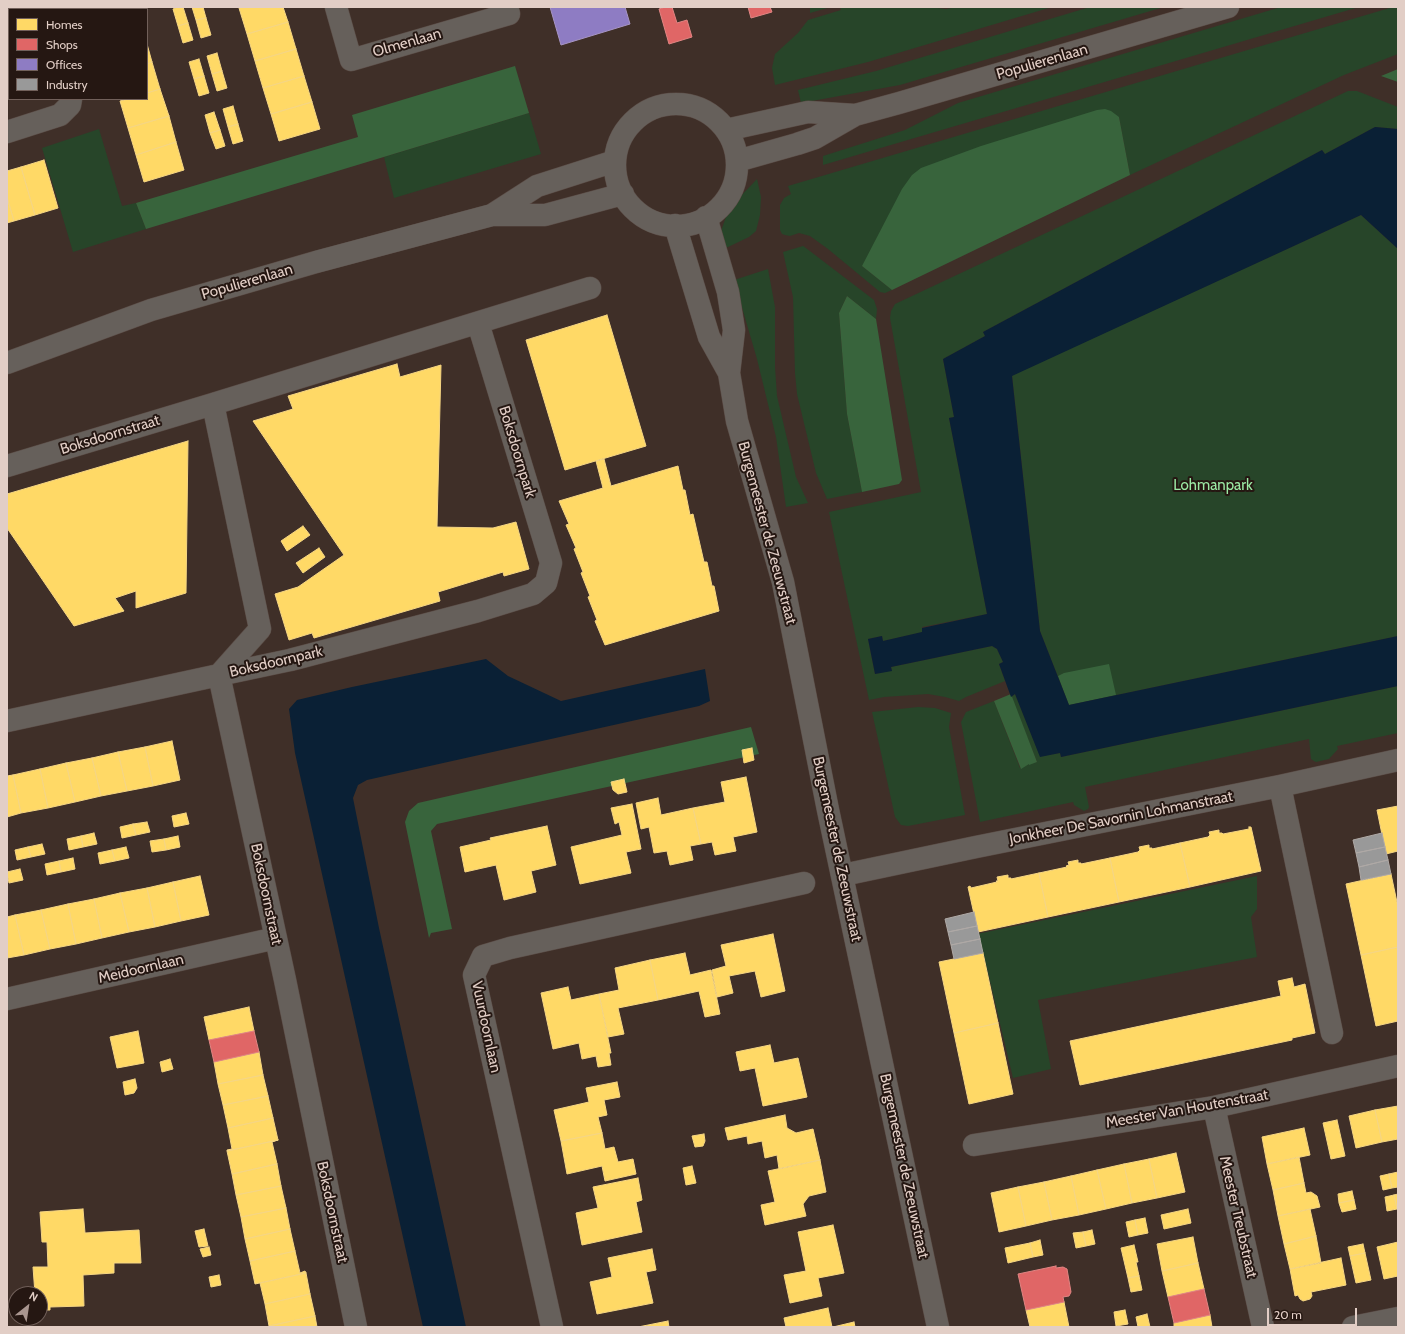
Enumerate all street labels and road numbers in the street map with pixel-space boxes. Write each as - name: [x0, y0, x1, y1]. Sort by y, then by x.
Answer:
- street label: Olmenlaan: [371, 25, 443, 61]
- street label: Populierenlaan: [994, 40, 1090, 84]
- street label: Populierenlaan: [199, 260, 295, 304]
- street label: Boksdoornpark: [494, 404, 540, 500]
- street label: Boksdoornstraat: [58, 411, 162, 459]
- street label: Burgemeester de Zeeuwstraat: [734, 440, 800, 626]
- street label: Boksdoornpark: [228, 643, 324, 681]
- street label: Burgemeester de Zeeuwstraat: [809, 755, 865, 943]
- street label: Jonkheer De Savornin Lohmanstraat: [1008, 787, 1234, 849]
- street label: Boksdoornstraat: [246, 842, 286, 946]
- street label: Meidoornlaan: [97, 950, 185, 988]
- street label: Vuurdoornlaan: [468, 980, 504, 1074]
- street label: Burgemeester de Zeeuwstraat: [876, 1072, 932, 1260]
- street label: Meester Van Houtenstraat: [1104, 1086, 1270, 1132]
- street label: Meester Treubstraat: [1215, 1154, 1261, 1280]
- street label: Boksdoornstraat: [312, 1160, 352, 1264]

